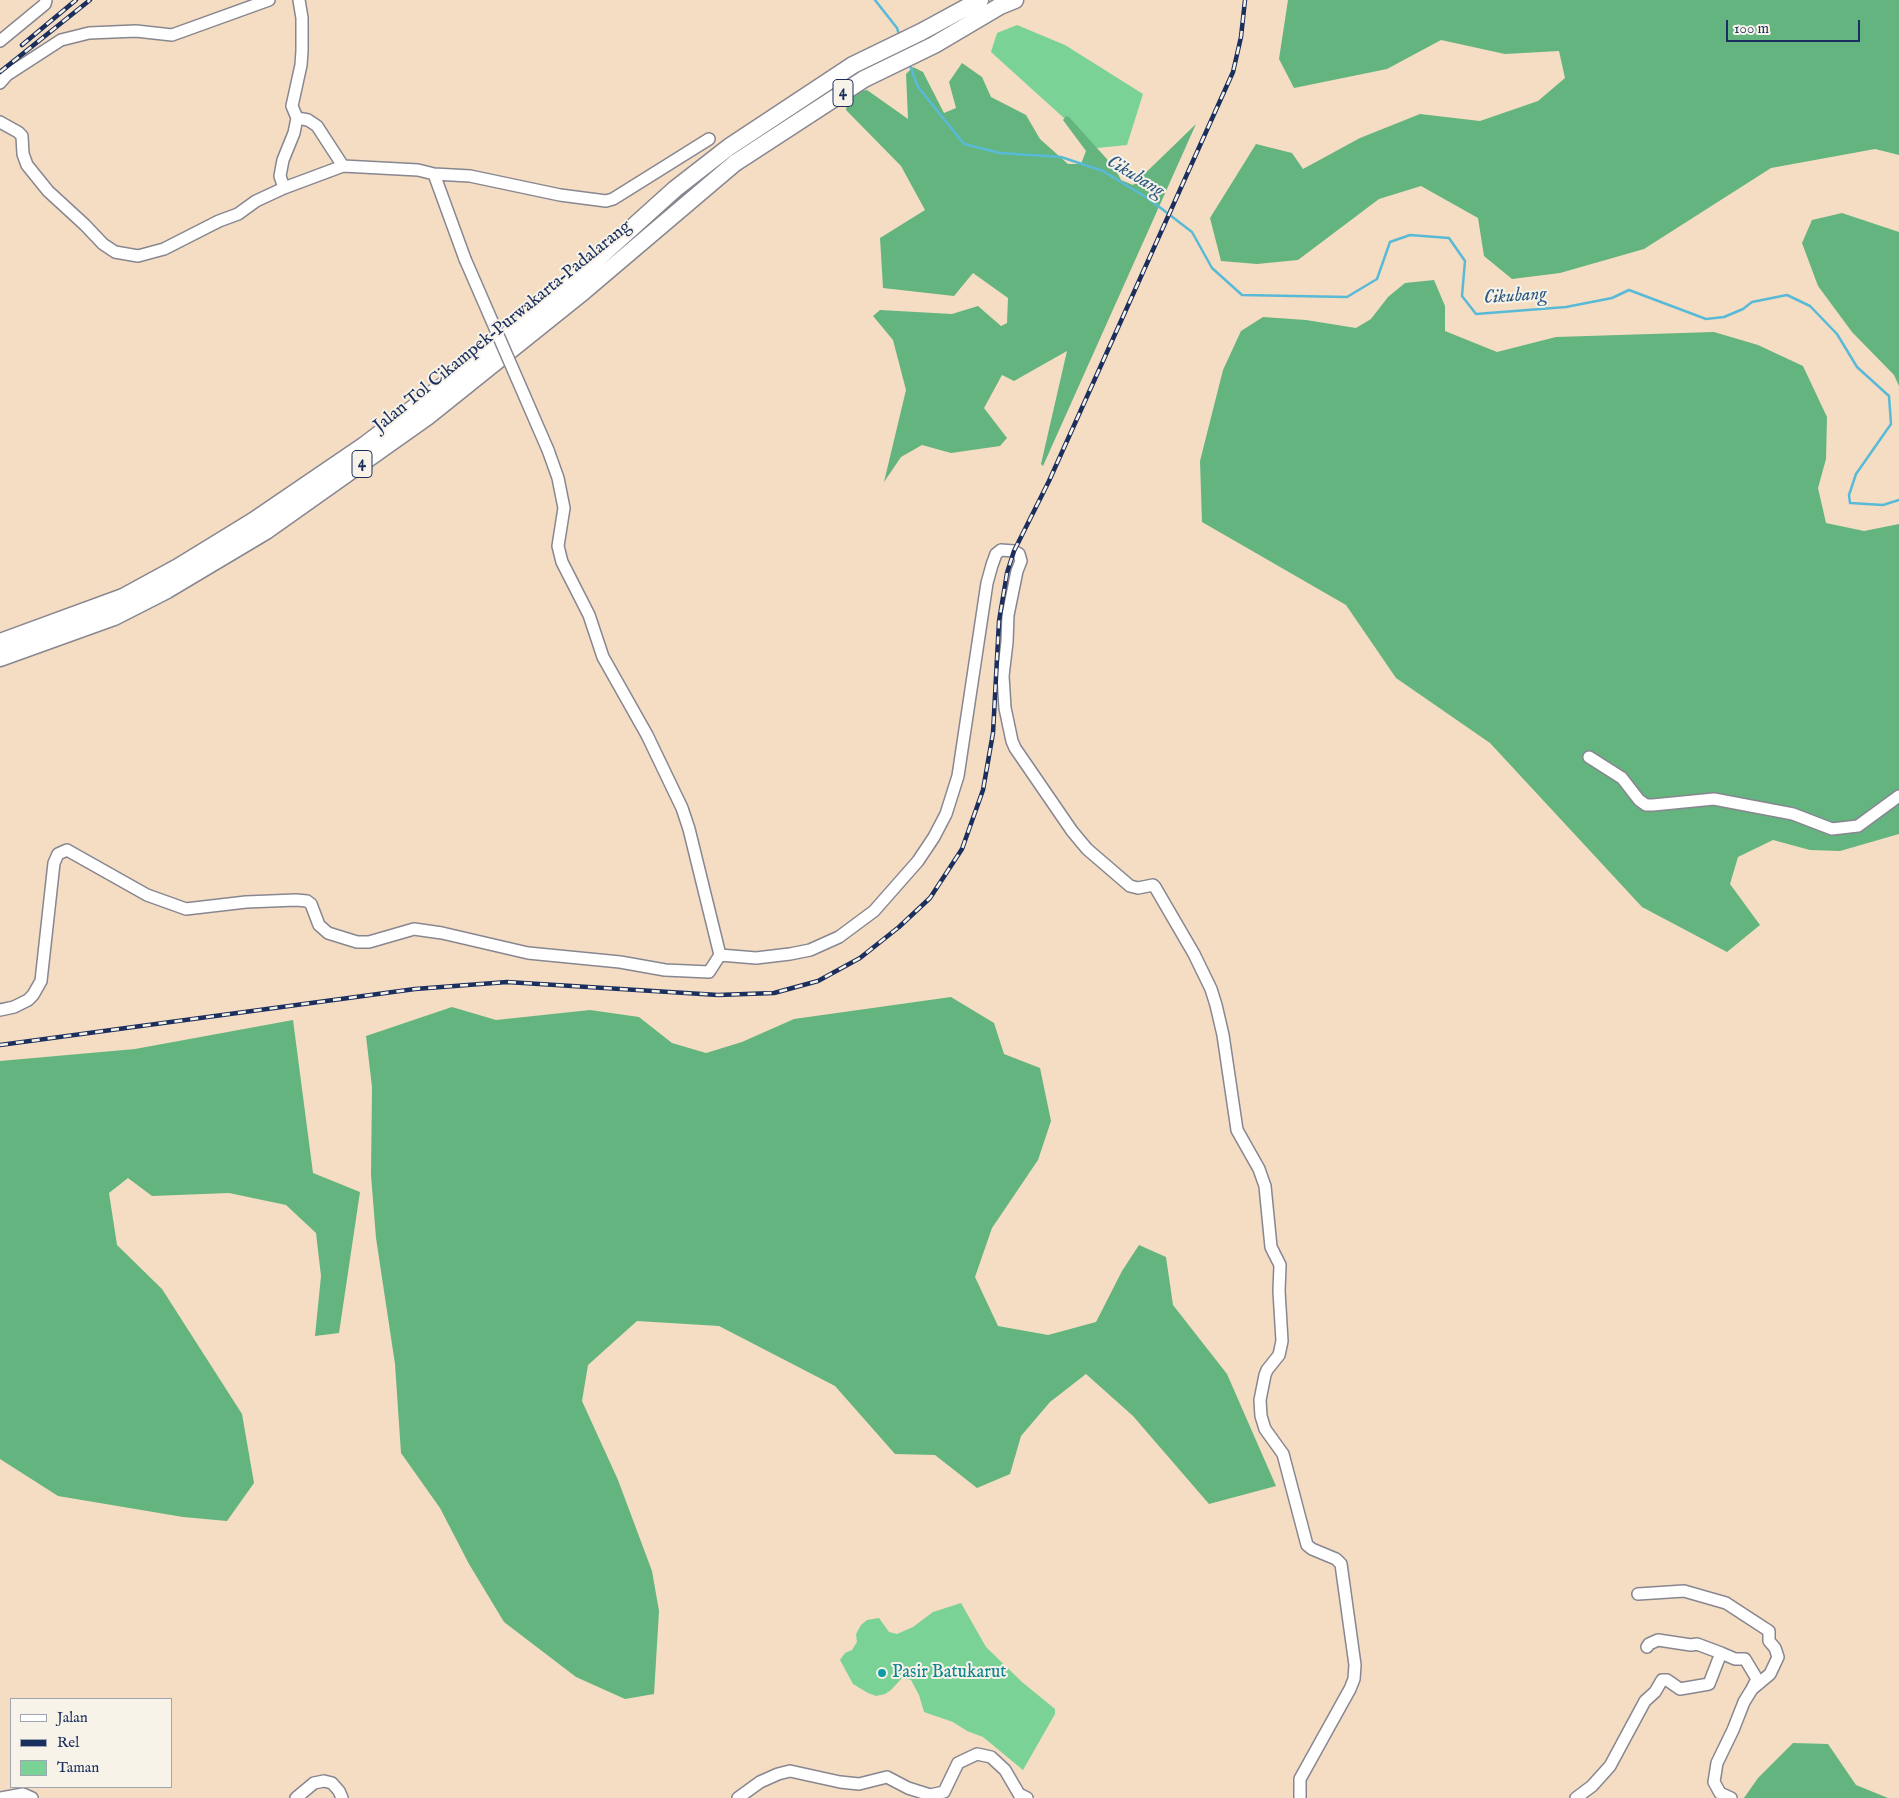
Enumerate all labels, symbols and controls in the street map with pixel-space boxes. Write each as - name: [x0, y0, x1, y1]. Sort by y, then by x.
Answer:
- scale bar: [1729, 10, 1863, 42]
- text: 100 m: [1734, 19, 1769, 38]
- road number: 4: [833, 80, 853, 106]
- water label: Cikubang: [1102, 151, 1168, 203]
- street label: Jalan Tol Cikampek–Purwakarta–Padalarang: [370, 216, 636, 438]
- water label: Cikubang: [1483, 283, 1547, 311]
- road number: 4: [352, 450, 372, 478]
- place label: Pasir Batukarut: [892, 1662, 1006, 1684]
- marker: Pasir Batukarut: [876, 1667, 888, 1679]
- legend: [10, 1698, 172, 1788]
- text: Jalan: [57, 1708, 88, 1727]
- text: Rel: [57, 1733, 79, 1752]
- text: Taman: [57, 1758, 99, 1777]

